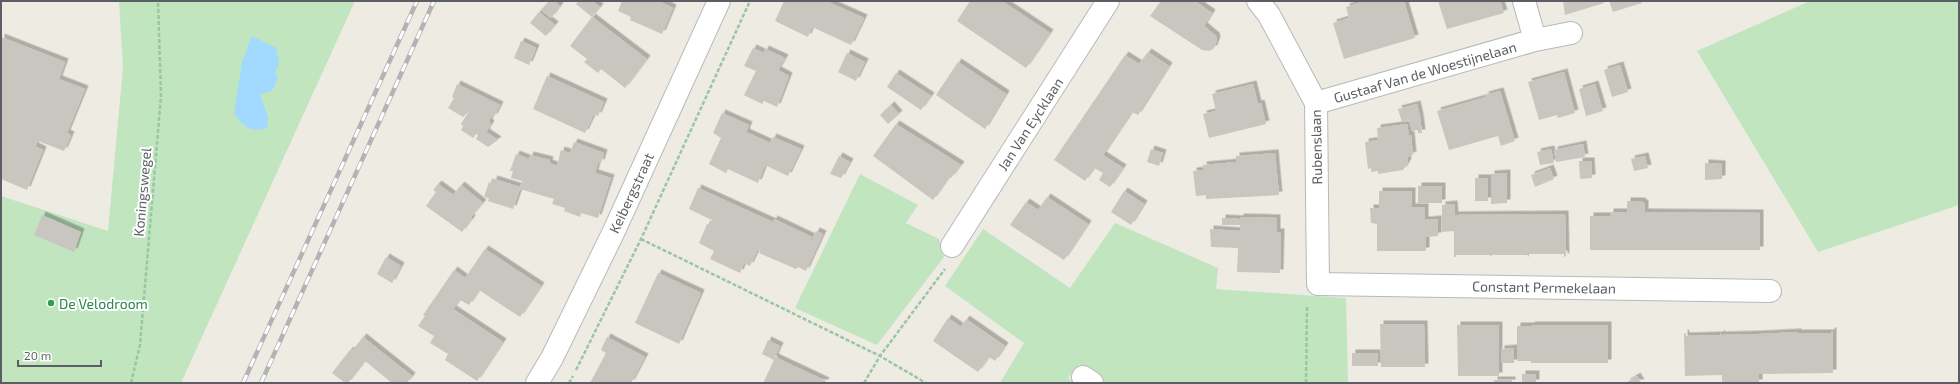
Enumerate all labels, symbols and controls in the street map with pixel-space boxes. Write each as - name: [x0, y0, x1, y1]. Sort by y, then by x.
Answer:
- street label: Gustaaf Van de Woestijnelaan: [1332, 38, 1518, 106]
- street label: Jan Van Eycklaan: [994, 74, 1066, 174]
- street label: Rubenslaan: [1307, 109, 1325, 185]
- street label: Koningswegel: [130, 146, 154, 237]
- street label: Keibergstraat: [605, 150, 657, 236]
- street label: Constant Permekelaan: [1472, 277, 1616, 297]
- place label: De Velodroom: [59, 295, 148, 312]
- marker: De Velodroom: [46, 298, 56, 308]
- scale bar: [18, 342, 101, 368]
- text: 20 m: [24, 348, 51, 362]

